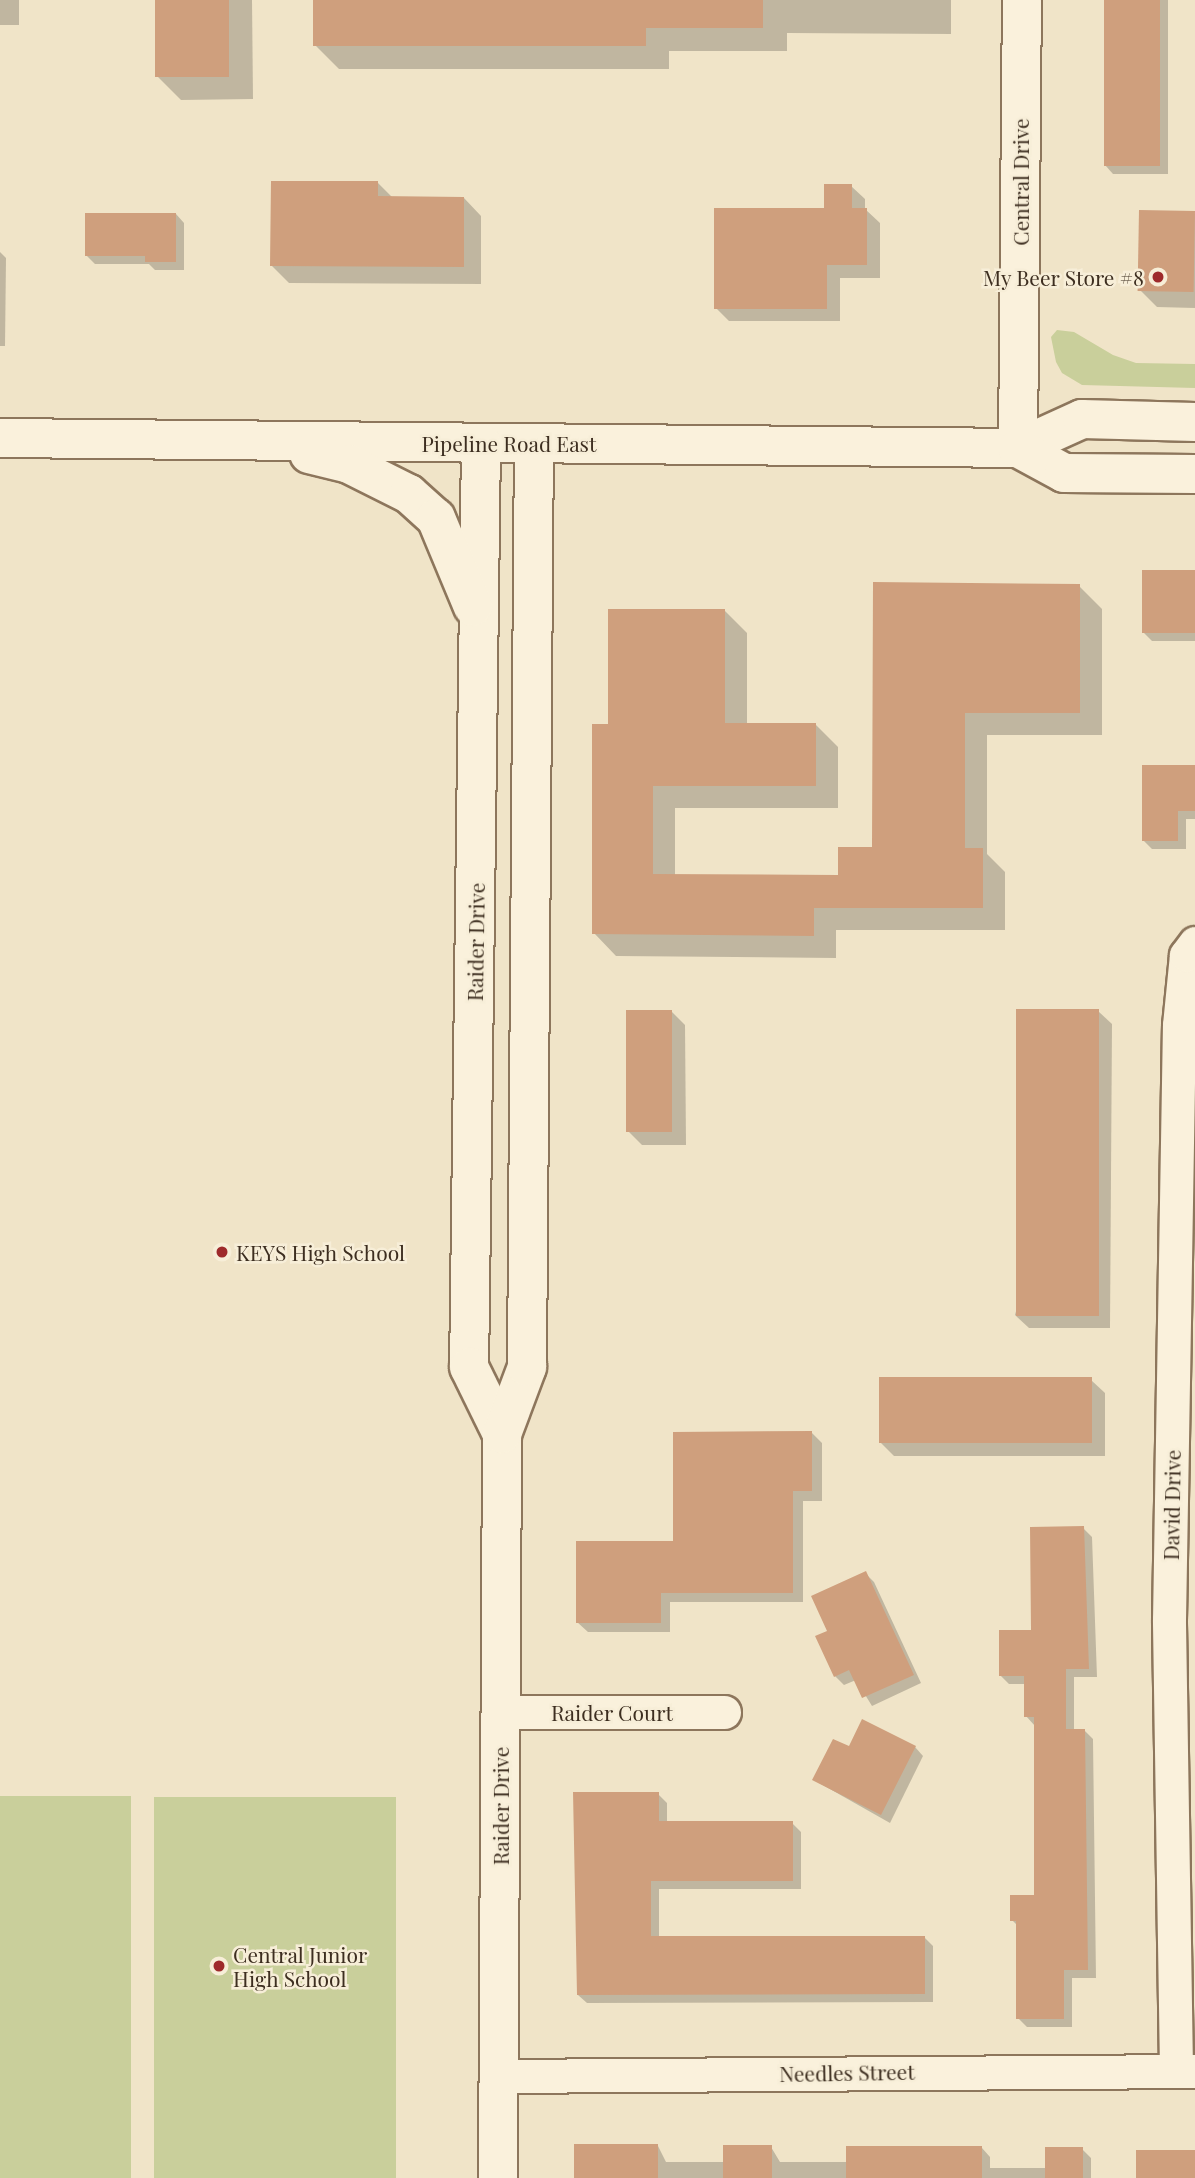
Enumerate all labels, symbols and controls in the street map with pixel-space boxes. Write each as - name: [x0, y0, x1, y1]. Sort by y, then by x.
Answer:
- street label: Central Drive: [1007, 118, 1033, 246]
- place label: My Beer Store #8: [982, 264, 1144, 290]
- marker: My Beer Store #8: [1150, 269, 1166, 285]
- street label: Pipeline Road East: [422, 430, 596, 456]
- street label: Raider Drive: [461, 882, 489, 1002]
- place label: KEYS High School: [236, 1239, 405, 1265]
- marker: KEYS High School: [214, 1244, 230, 1260]
- street label: David Drive: [1157, 1449, 1185, 1561]
- street label: Raider Court: [551, 1699, 673, 1725]
- street label: Raider Drive: [487, 1746, 513, 1866]
- place label: Central Junior High School: [233, 1941, 367, 1991]
- marker: Central Junior High School: [211, 1958, 227, 1974]
- street label: Needles Street: [779, 2058, 915, 2086]

